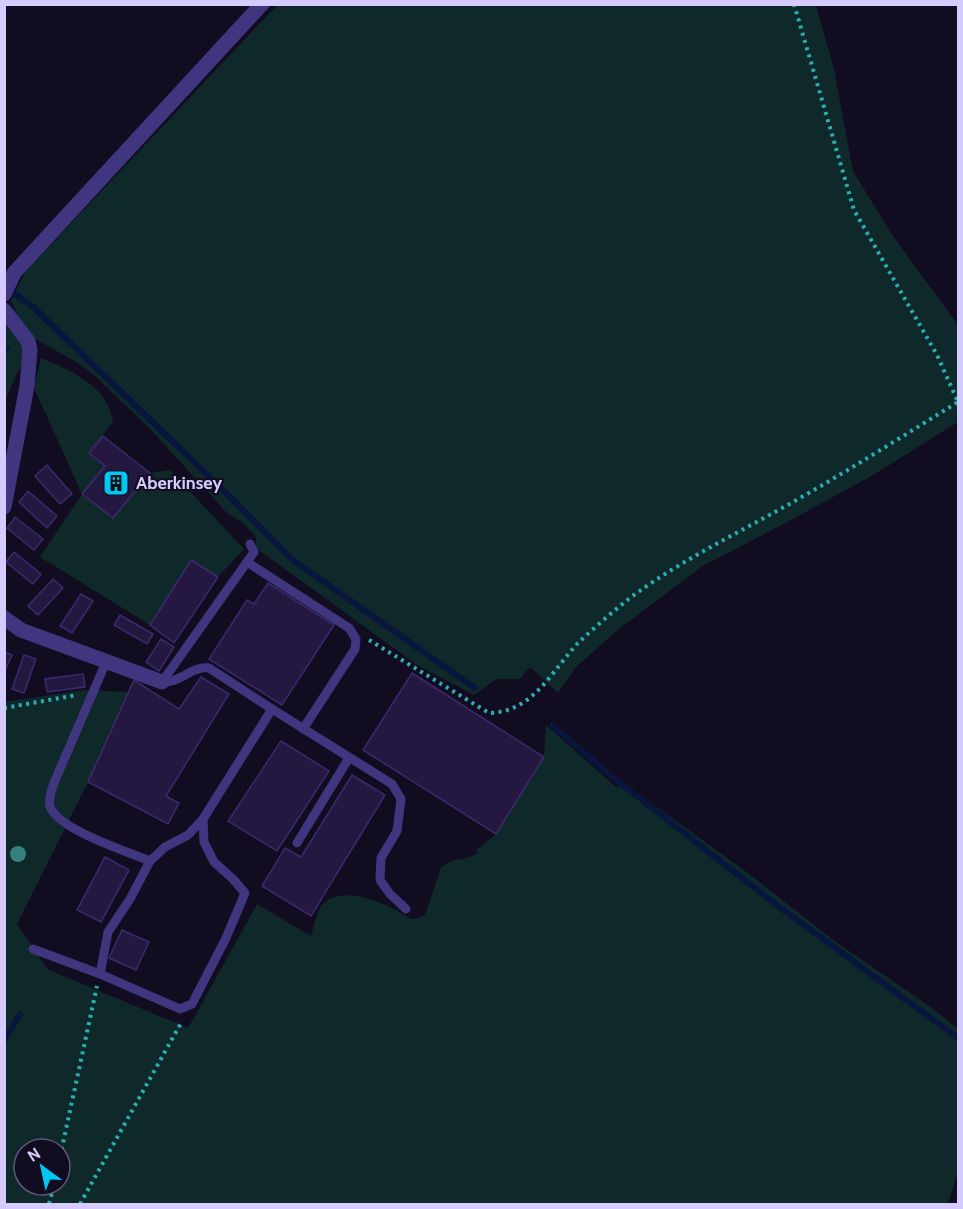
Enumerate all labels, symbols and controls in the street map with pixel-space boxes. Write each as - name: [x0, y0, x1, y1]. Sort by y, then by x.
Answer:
- building icon: Aberkinsey: [101, 468, 131, 498]
- place label: Aberkinsey: [136, 472, 222, 494]
- north arrow: [12, 1137, 72, 1197]
- text: N: [24, 1144, 44, 1166]

